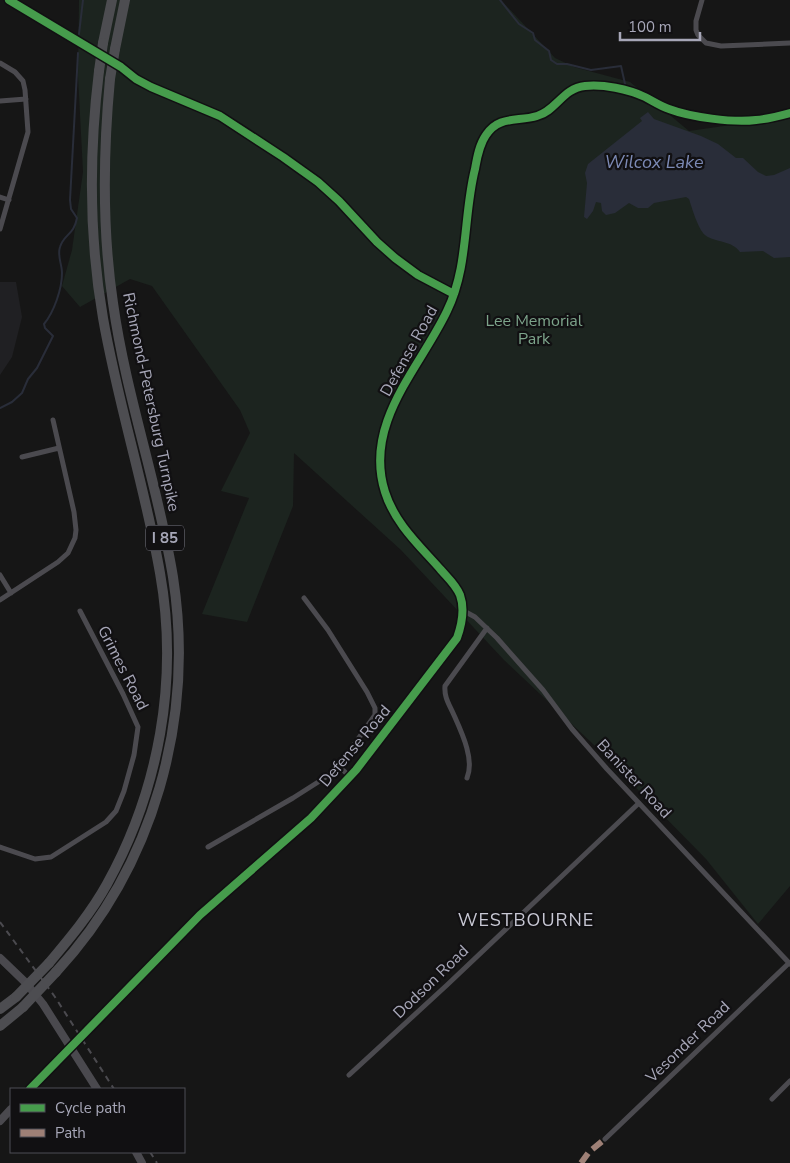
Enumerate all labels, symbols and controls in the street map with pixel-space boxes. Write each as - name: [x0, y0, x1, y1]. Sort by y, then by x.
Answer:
- scale bar: [620, 10, 700, 42]
- text: 100 m: [628, 17, 672, 37]
- water label: Wilcox Lake: [605, 150, 704, 174]
- street label: Richmond-Petersburg Turnpike: [117, 290, 185, 514]
- street label: Defense Road: [375, 302, 443, 400]
- park label: Lee Memorial Park: [485, 310, 583, 350]
- road number: I 85: [146, 526, 184, 550]
- street label: Grimes Road: [92, 622, 154, 714]
- street label: Defense Road: [314, 700, 396, 792]
- street label: Banister Road: [592, 735, 676, 823]
- district label: WESTBOURNE: [458, 908, 594, 932]
- street label: Dodson Road: [388, 940, 474, 1024]
- street label: Vesonder Road: [640, 996, 735, 1089]
- legend: [10, 1088, 185, 1153]
- text: Cycle path: [55, 1098, 126, 1118]
- text: Path: [55, 1123, 86, 1143]

